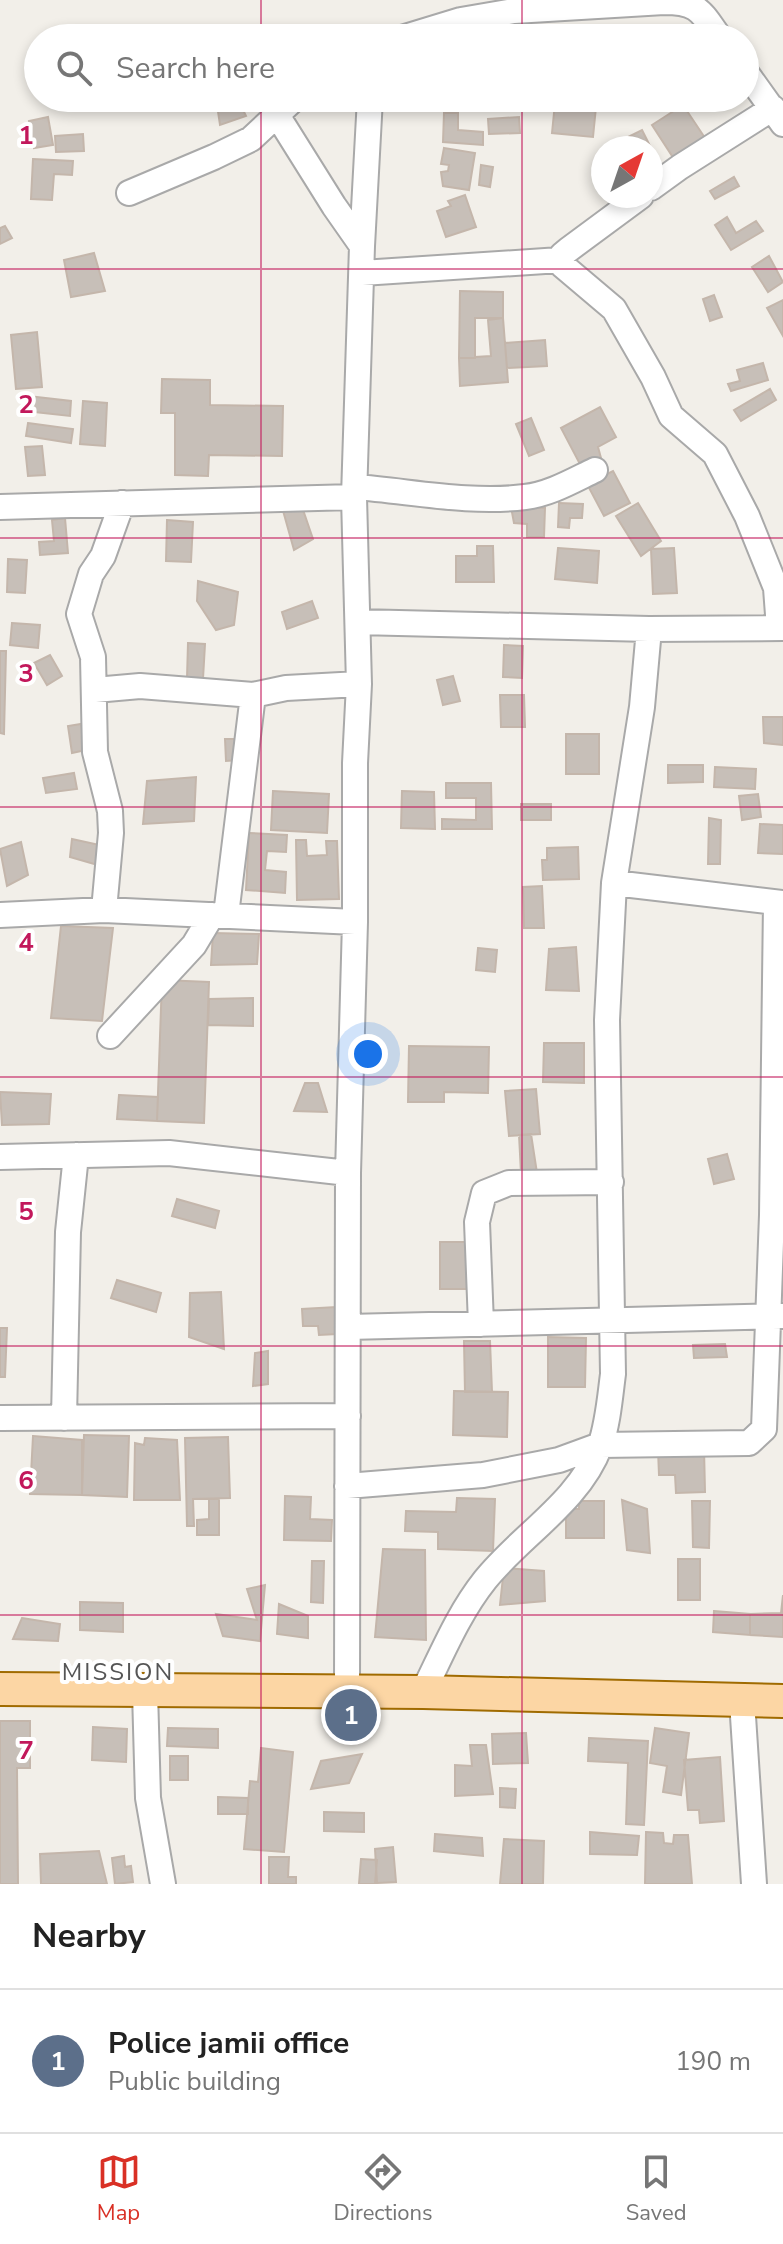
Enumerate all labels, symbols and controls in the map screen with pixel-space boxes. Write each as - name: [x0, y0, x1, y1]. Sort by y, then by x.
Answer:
- search box: [24, 24, 759, 112]
- icon: search: [52, 46, 96, 90]
- text: Search here: [116, 48, 275, 89]
- text: 1: [18, 118, 34, 153]
- north arrow: [591, 136, 663, 208]
- text: 2: [18, 387, 34, 422]
- text: 3: [18, 656, 34, 691]
- text: 4: [18, 925, 34, 960]
- your location: [348, 1034, 388, 1074]
- text: 5: [18, 1194, 34, 1229]
- text: 6: [18, 1463, 34, 1498]
- district label: MISSION: [62, 1656, 174, 1688]
- pin: 1: [325, 1685, 377, 1745]
- text: 7: [18, 1733, 34, 1768]
- text: Nearby: [32, 1913, 146, 1959]
- text: Police jamii office: [108, 2023, 349, 2064]
- text: 1: [50, 2044, 66, 2079]
- text: 190 m: [675, 2044, 751, 2079]
- text: Public building: [108, 2064, 281, 2099]
- tab: Map: [97, 2150, 141, 2228]
- tab: Directions: [334, 2150, 433, 2228]
- tab: Saved: [626, 2150, 686, 2228]

